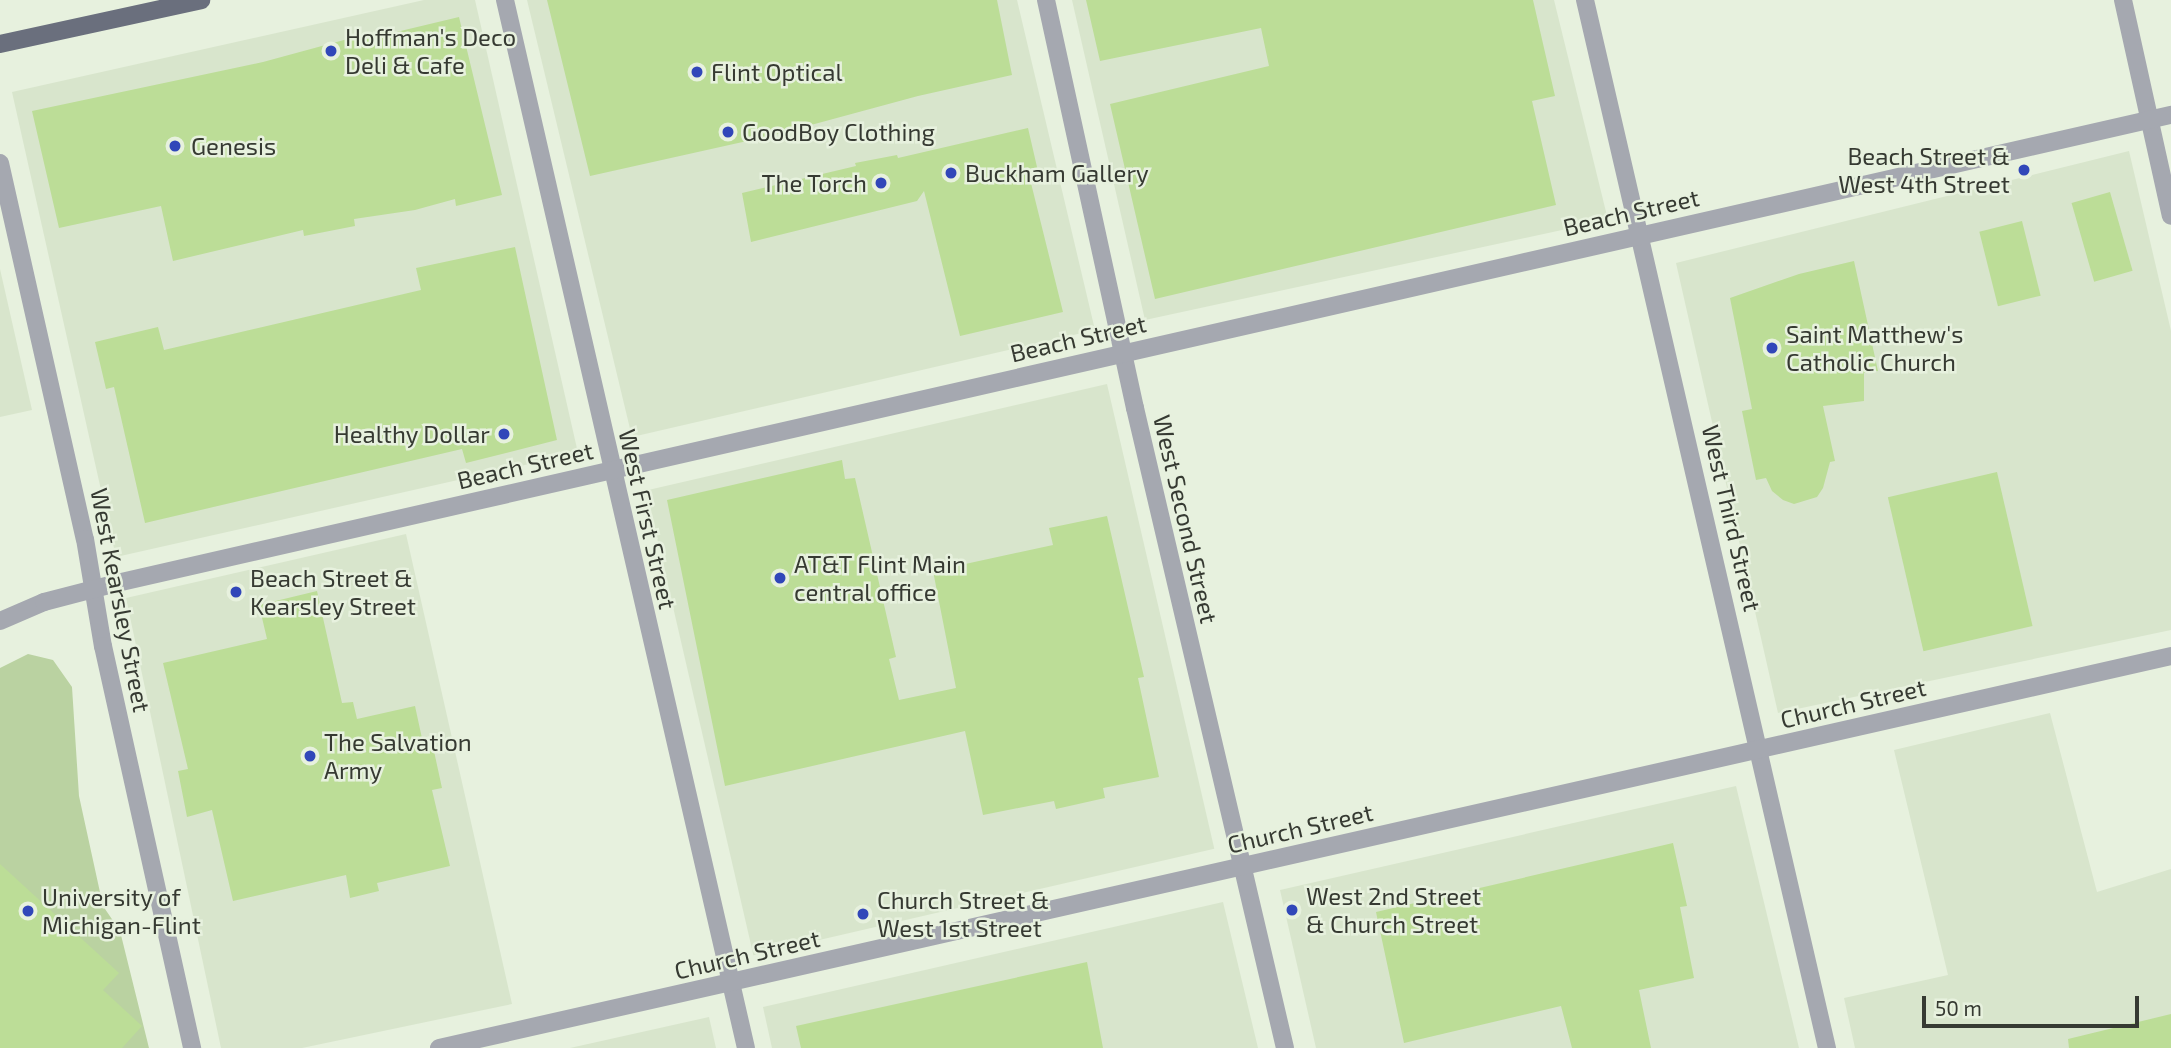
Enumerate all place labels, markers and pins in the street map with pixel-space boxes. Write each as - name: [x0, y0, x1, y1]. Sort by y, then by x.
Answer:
- place label: Hoffman's Deco Deli & Cafe: [345, 23, 516, 79]
- marker: Hoffman's Deco Deli & Cafe: [323, 43, 339, 59]
- place label: Flint Optical: [711, 58, 843, 86]
- marker: Flint Optical: [689, 64, 705, 80]
- place label: GoodBoy Clothing: [742, 118, 935, 146]
- marker: GoodBoy Clothing: [720, 124, 736, 140]
- place label: Genesis: [191, 132, 276, 160]
- marker: Genesis: [165, 136, 185, 156]
- place label: Beach Street & West 4th Street: [1838, 142, 2010, 198]
- place label: Buckham Gallery: [965, 159, 1149, 187]
- marker: Beach Street & West 4th Street: [2016, 162, 2032, 178]
- marker: Buckham Gallery: [943, 165, 959, 181]
- place label: The Torch: [761, 169, 867, 197]
- marker: The Torch: [873, 175, 889, 191]
- place label: Saint Matthew's Catholic Church: [1786, 320, 1963, 376]
- marker: Saint Matthew's Catholic Church: [1764, 340, 1780, 356]
- place label: Healthy Dollar: [333, 420, 490, 448]
- marker: Healthy Dollar: [496, 426, 512, 442]
- place label: AT&T Flint Main central office: [794, 550, 966, 606]
- place label: Beach Street & Kearsley Street: [250, 564, 416, 620]
- marker: AT&T Flint Main central office: [772, 570, 788, 586]
- marker: Beach Street & Kearsley Street: [228, 584, 244, 600]
- place label: The Salvation Army: [324, 728, 472, 784]
- marker: The Salvation Army: [302, 748, 318, 764]
- place label: West 2nd Street & Church Street: [1306, 882, 1481, 938]
- place label: University of Michigan-Flint: [42, 883, 201, 939]
- place label: Church Street & West 1st Street: [877, 886, 1049, 942]
- marker: West 2nd Street & Church Street: [1284, 902, 1300, 918]
- marker: University of Michigan-Flint: [20, 903, 36, 919]
- marker: Church Street & West 1st Street: [855, 906, 871, 922]

